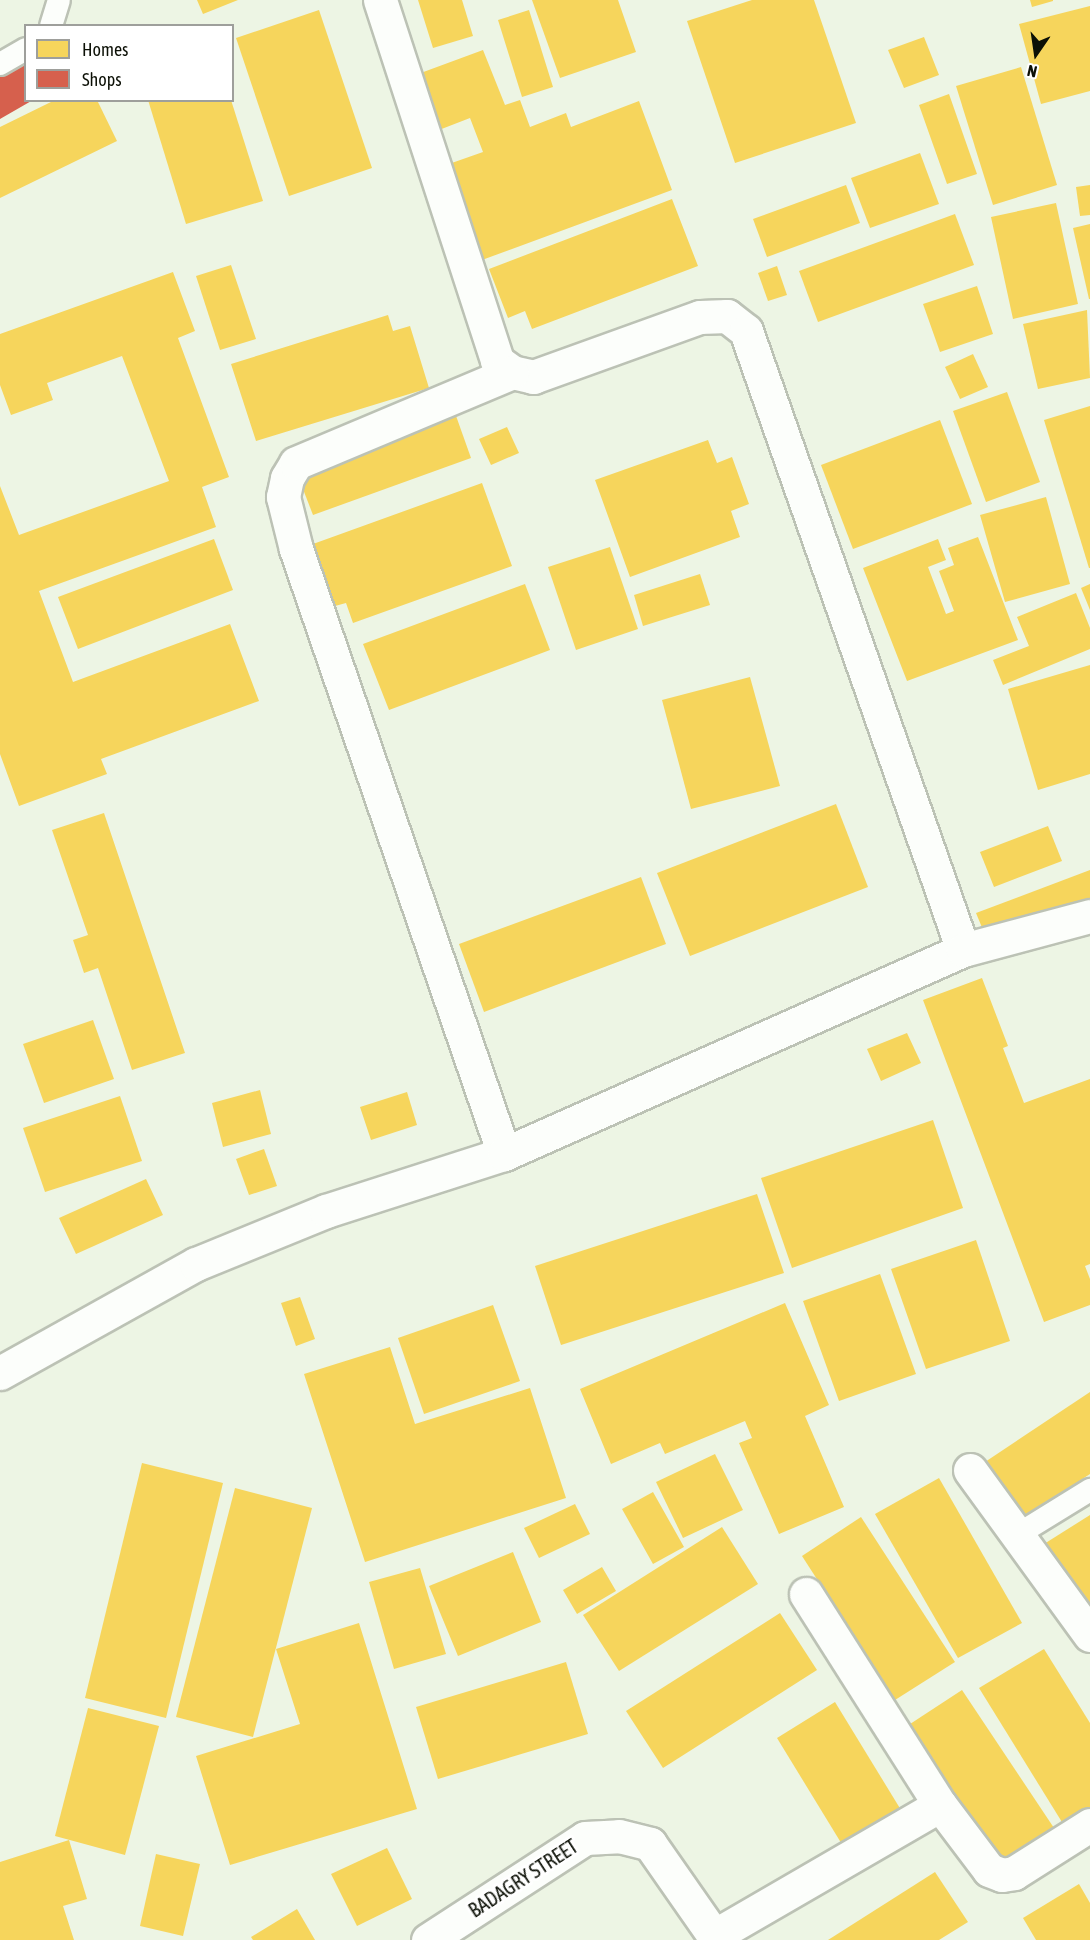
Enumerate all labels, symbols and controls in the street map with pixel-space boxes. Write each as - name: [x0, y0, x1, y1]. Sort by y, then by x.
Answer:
- legend: [24, 24, 234, 102]
- north arrow: [1006, 24, 1066, 84]
- text: Homes: [82, 39, 128, 60]
- text: N: [1025, 62, 1039, 81]
- text: Shops: [82, 69, 122, 90]
- street label: BADAGRY STREET: [464, 1834, 582, 1922]

